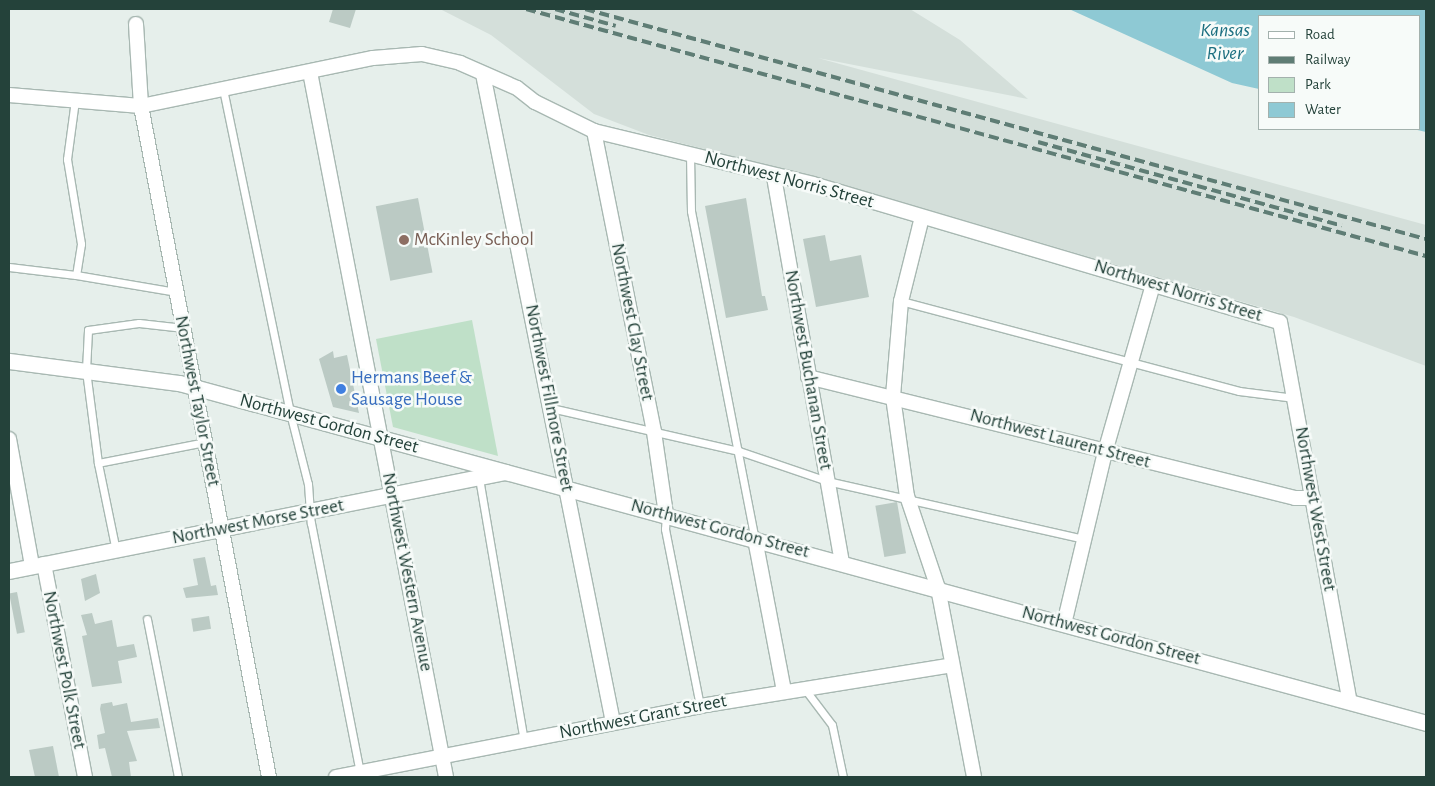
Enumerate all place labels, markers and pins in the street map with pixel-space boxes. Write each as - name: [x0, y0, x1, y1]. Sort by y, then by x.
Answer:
- place label: McKinley School: [414, 229, 534, 251]
- marker: McKinley School: [398, 234, 410, 246]
- place label: Hermans Beef & Sausage House: [351, 367, 472, 411]
- marker: Hermans Beef & Sausage House: [335, 383, 347, 395]

